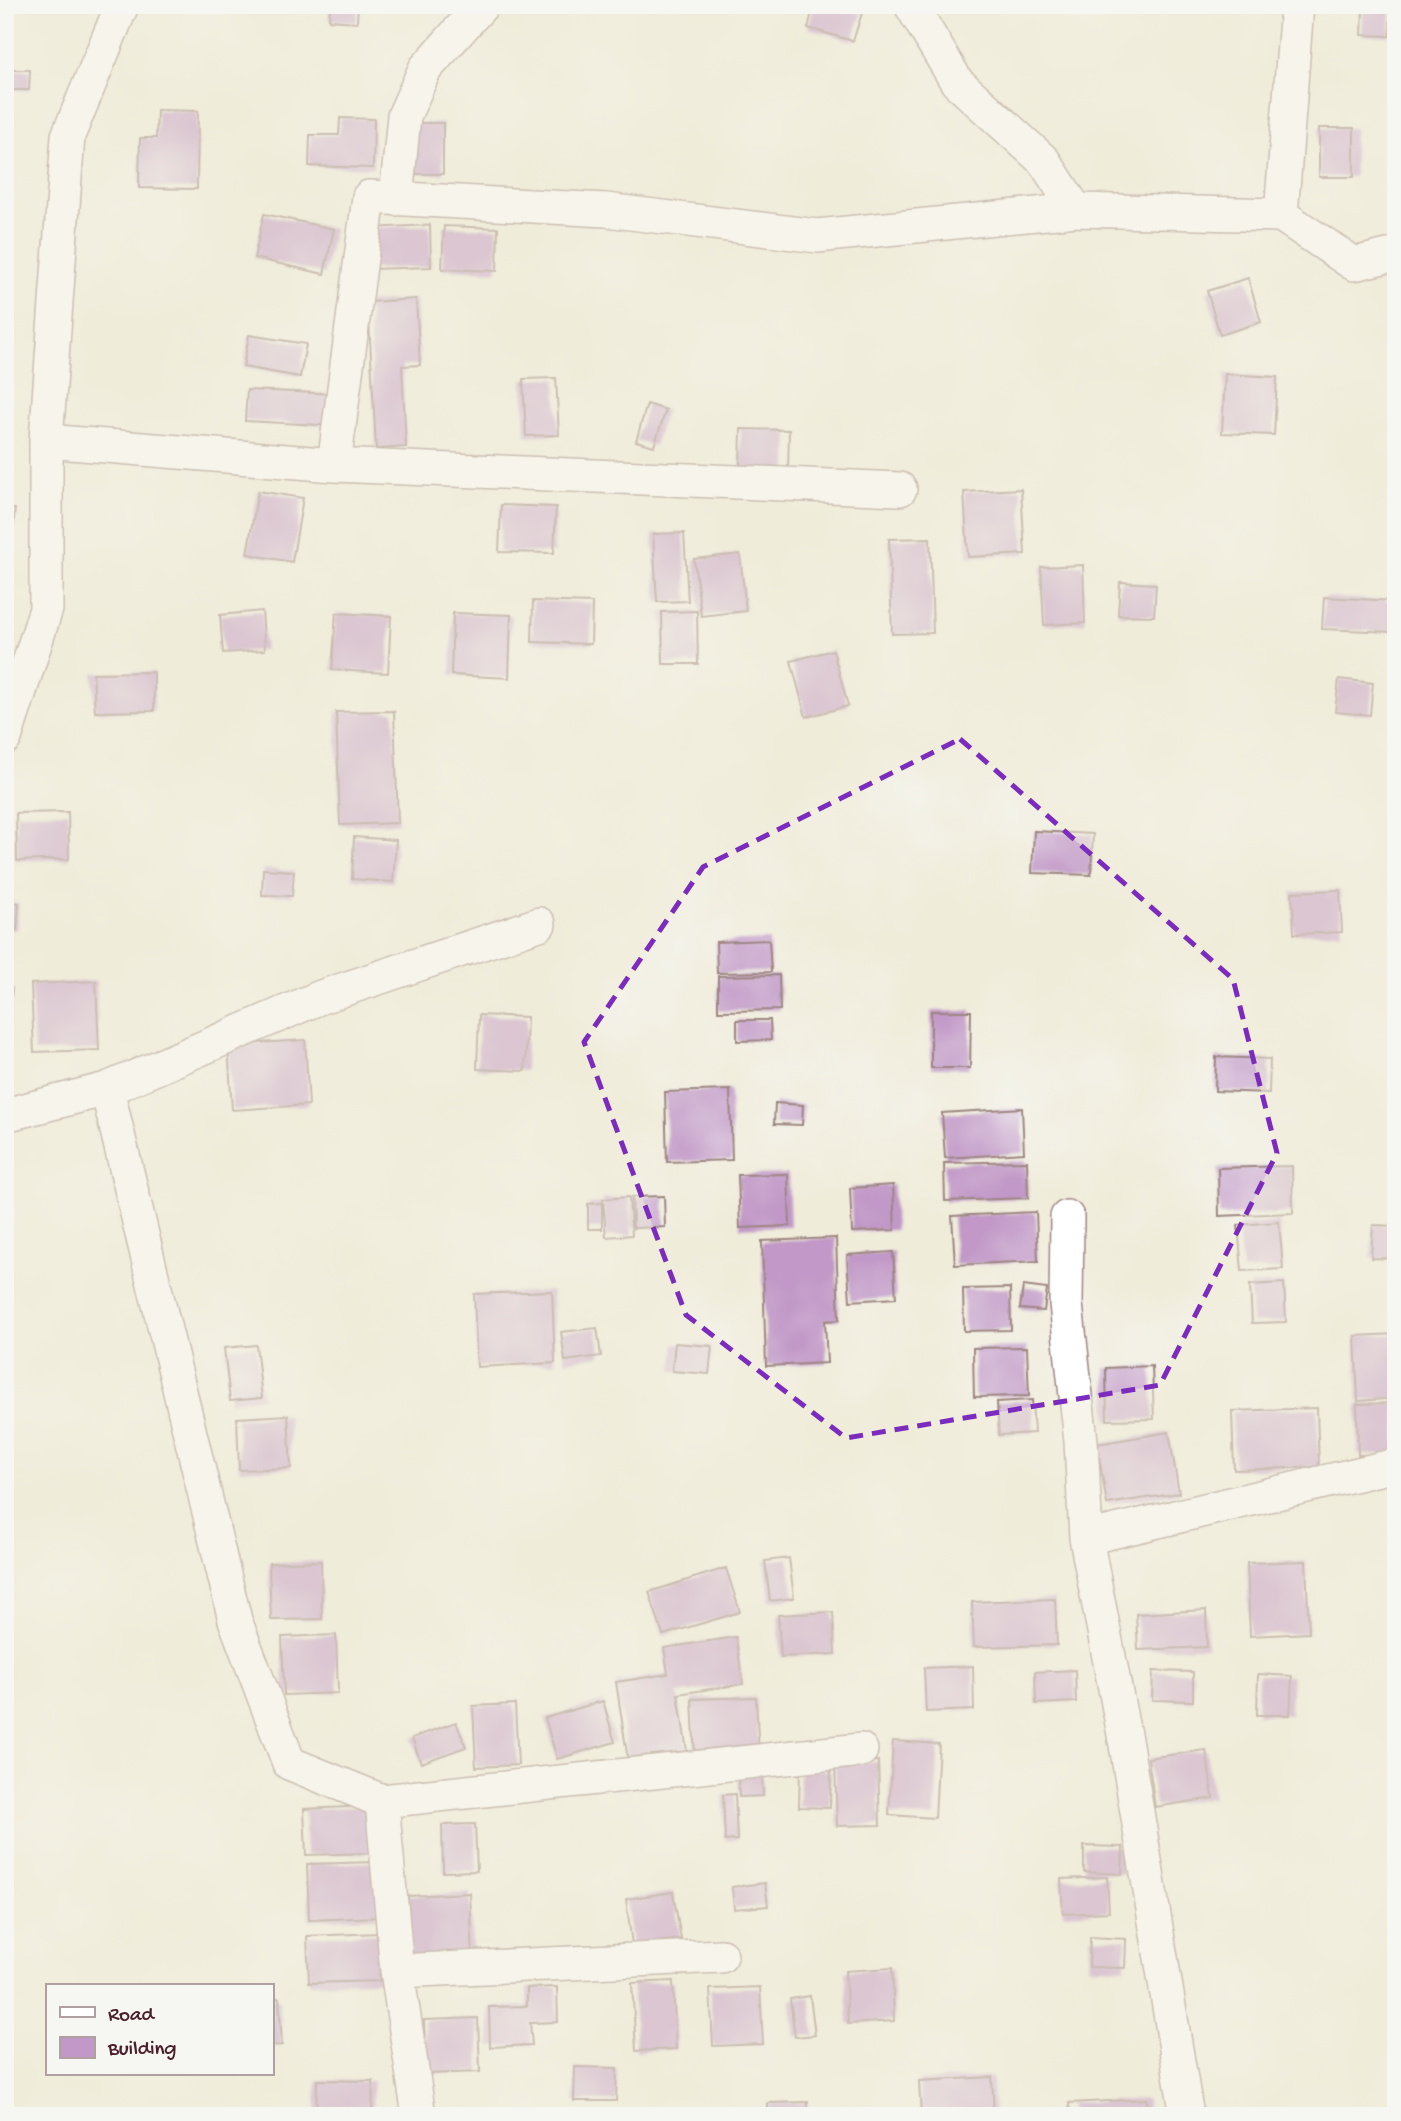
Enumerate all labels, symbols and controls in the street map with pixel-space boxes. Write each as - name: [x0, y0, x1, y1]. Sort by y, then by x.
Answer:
- legend: [46, 1984, 273, 2076]
- text: Road: [108, 2004, 156, 2029]
- text: Building: [107, 2038, 177, 2063]

